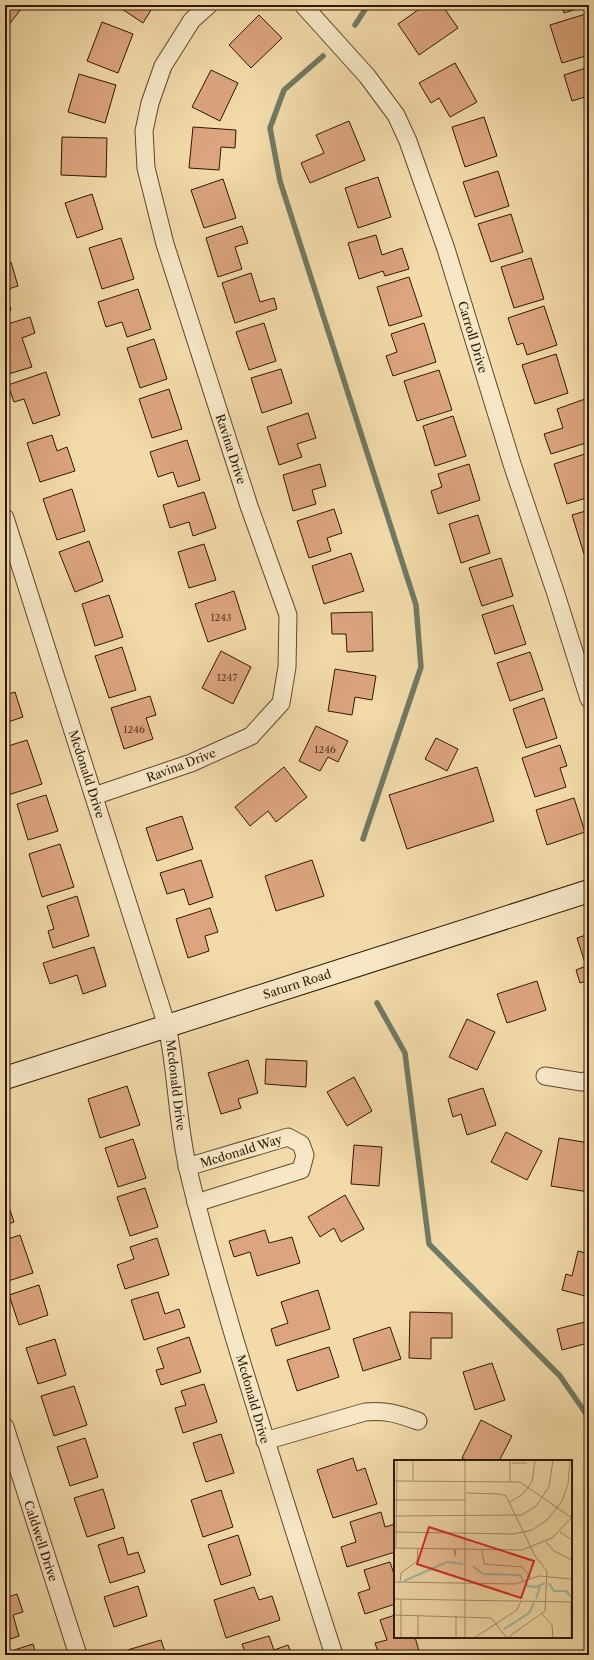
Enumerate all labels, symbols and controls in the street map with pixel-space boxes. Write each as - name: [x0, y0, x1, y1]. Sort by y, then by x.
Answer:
- street label: Carroll Drive: [455, 299, 491, 375]
- street label: Ravina Drive: [213, 412, 249, 486]
- house number: 1243: [210, 611, 232, 624]
- house number: 1247: [217, 671, 237, 684]
- house number: 1246: [123, 723, 145, 736]
- street label: Mcdonald Drive: [66, 728, 108, 820]
- house number: 1246: [314, 743, 336, 756]
- street label: Ravina Drive: [144, 745, 218, 785]
- street label: Saturn Road: [261, 966, 334, 1002]
- street label: Mcdonald Drive: [163, 1038, 189, 1132]
- street label: Mcdonald Way: [198, 1131, 284, 1171]
- street label: Mcdonald Drive: [233, 1353, 273, 1446]
- inset map: [394, 1460, 572, 1638]
- street label: Caldwell Drive: [21, 1499, 61, 1584]

